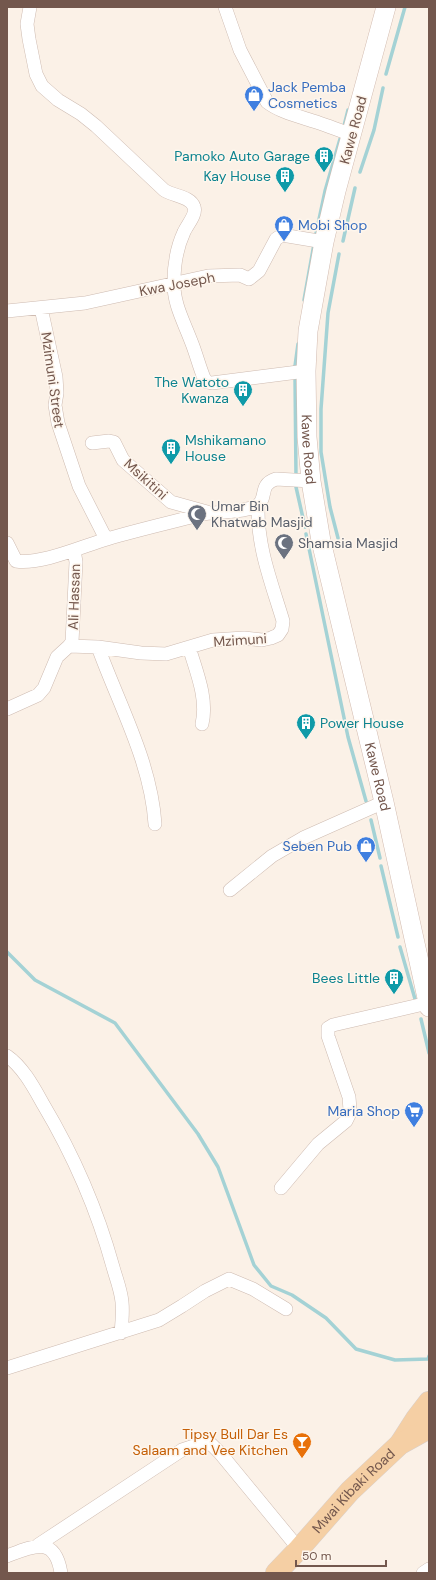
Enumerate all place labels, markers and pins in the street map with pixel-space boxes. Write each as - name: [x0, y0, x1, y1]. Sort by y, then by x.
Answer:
- place label: Jack Pemba Cosmetics: [268, 78, 346, 112]
- shop icon: Jack Pemba Cosmetics: [243, 84, 265, 112]
- building icon: Pamoko Auto Garage: [313, 145, 335, 173]
- place label: Pamoko Auto Garage: [174, 147, 310, 165]
- building icon: Kay House: [274, 165, 296, 193]
- place label: Kay House: [203, 167, 271, 185]
- shop icon: Mobi Shop: [273, 214, 295, 242]
- place label: Mobi Shop: [298, 216, 367, 234]
- place label: The Watoto Kwanza: [154, 373, 229, 407]
- building icon: The Watoto Kwanza: [232, 379, 254, 407]
- place label: Mshikamano House: [185, 431, 266, 465]
- building icon: Mshikamano House: [160, 437, 182, 465]
- place label: Umar Bin Khatwab Masjid: [211, 497, 313, 531]
- mosque icon: Umar Bin Khatwab Masjid: [186, 503, 208, 531]
- mosque icon: Shamsia Masjid: [273, 532, 295, 560]
- place label: Shamsia Masjid: [298, 534, 398, 552]
- building icon: Power House: [295, 712, 317, 740]
- place label: Power House: [320, 714, 404, 732]
- shop icon: Seben Pub: [355, 835, 377, 863]
- place label: Seben Pub: [283, 837, 352, 855]
- building icon: Bees Little: [383, 967, 405, 995]
- place label: Bees Little: [312, 969, 380, 987]
- supermarket icon: Maria Shop: [403, 1100, 425, 1128]
- place label: Maria Shop: [327, 1102, 400, 1120]
- place label: Tipsy Bull Dar Es Salaam and Vee Kitchen: [133, 1425, 288, 1459]
- bar icon: Tipsy Bull Dar Es Salaam and Vee Kitchen: [291, 1431, 313, 1459]

